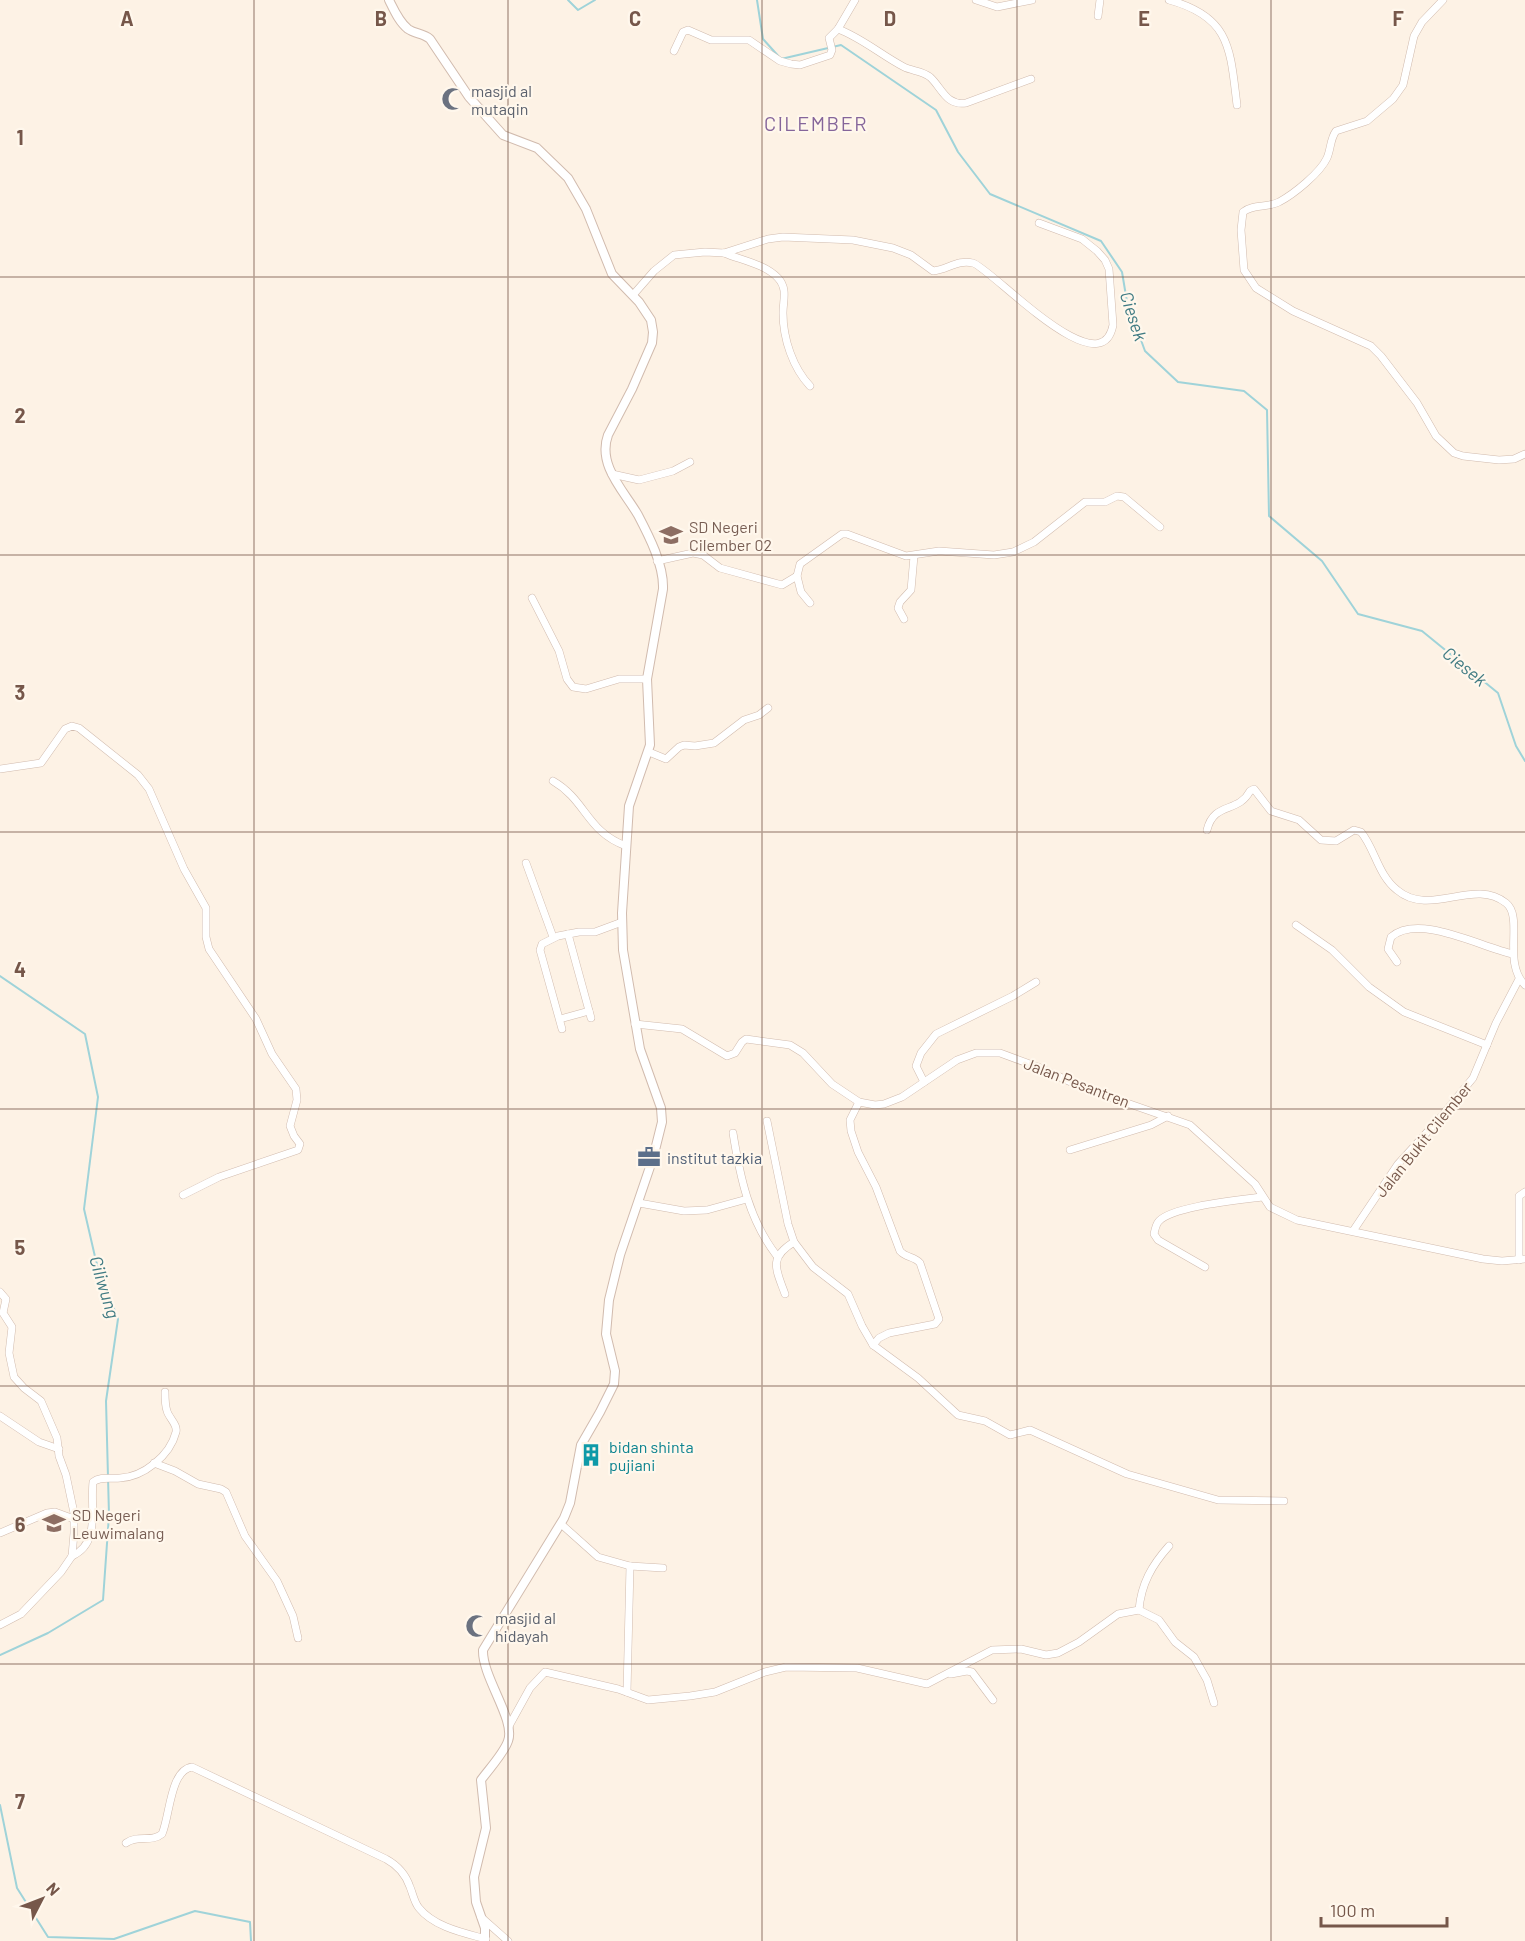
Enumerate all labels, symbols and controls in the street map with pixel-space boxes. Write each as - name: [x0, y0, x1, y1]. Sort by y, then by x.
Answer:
- text: A: [120, 6, 134, 30]
- text: B: [375, 6, 387, 30]
- text: C: [629, 6, 641, 30]
- text: D: [884, 6, 896, 30]
- text: E: [1138, 6, 1150, 30]
- text: F: [1392, 6, 1404, 30]
- place label: masjid al mutaqin: [471, 81, 532, 118]
- mosque icon: masjid al mutaqin: [440, 86, 466, 112]
- district label: CILEMBER: [764, 111, 868, 135]
- text: 1: [16, 125, 24, 149]
- water label: Ciesek: [1116, 289, 1152, 344]
- text: 2: [14, 403, 26, 427]
- place label: SD Negeri Cilember 02: [689, 517, 772, 554]
- school or university icon: SD Negeri Cilember 02: [658, 522, 684, 548]
- water label: Ciesek: [1438, 642, 1492, 691]
- text: 3: [15, 680, 25, 704]
- text: 4: [14, 957, 26, 981]
- street label: Jalan Pesantren: [1021, 1053, 1133, 1111]
- street label: Jalan Bukit Cilember: [1371, 1077, 1475, 1200]
- office icon: institut tazkia: [636, 1144, 662, 1170]
- place label: institut tazkia: [667, 1148, 762, 1167]
- text: 5: [15, 1235, 26, 1259]
- water label: Ciliwung: [85, 1253, 125, 1321]
- place label: bidan shinta pujiani: [609, 1437, 694, 1474]
- building icon: bidan shinta pujiani: [578, 1442, 604, 1468]
- place label: SD Negeri Leuwimalang: [72, 1505, 164, 1542]
- school or university icon: SD Negeri Leuwimalang: [41, 1510, 67, 1536]
- text: 6: [15, 1512, 26, 1536]
- place label: masjid al hidayah: [495, 1608, 556, 1645]
- mosque icon: masjid al hidayah: [464, 1613, 490, 1639]
- text: 7: [15, 1789, 25, 1813]
- north arrow: [12, 1869, 72, 1929]
- text: N: [43, 1878, 64, 1899]
- scale bar: [1321, 1890, 1447, 1928]
- text: 100 m: [1330, 1899, 1375, 1921]

